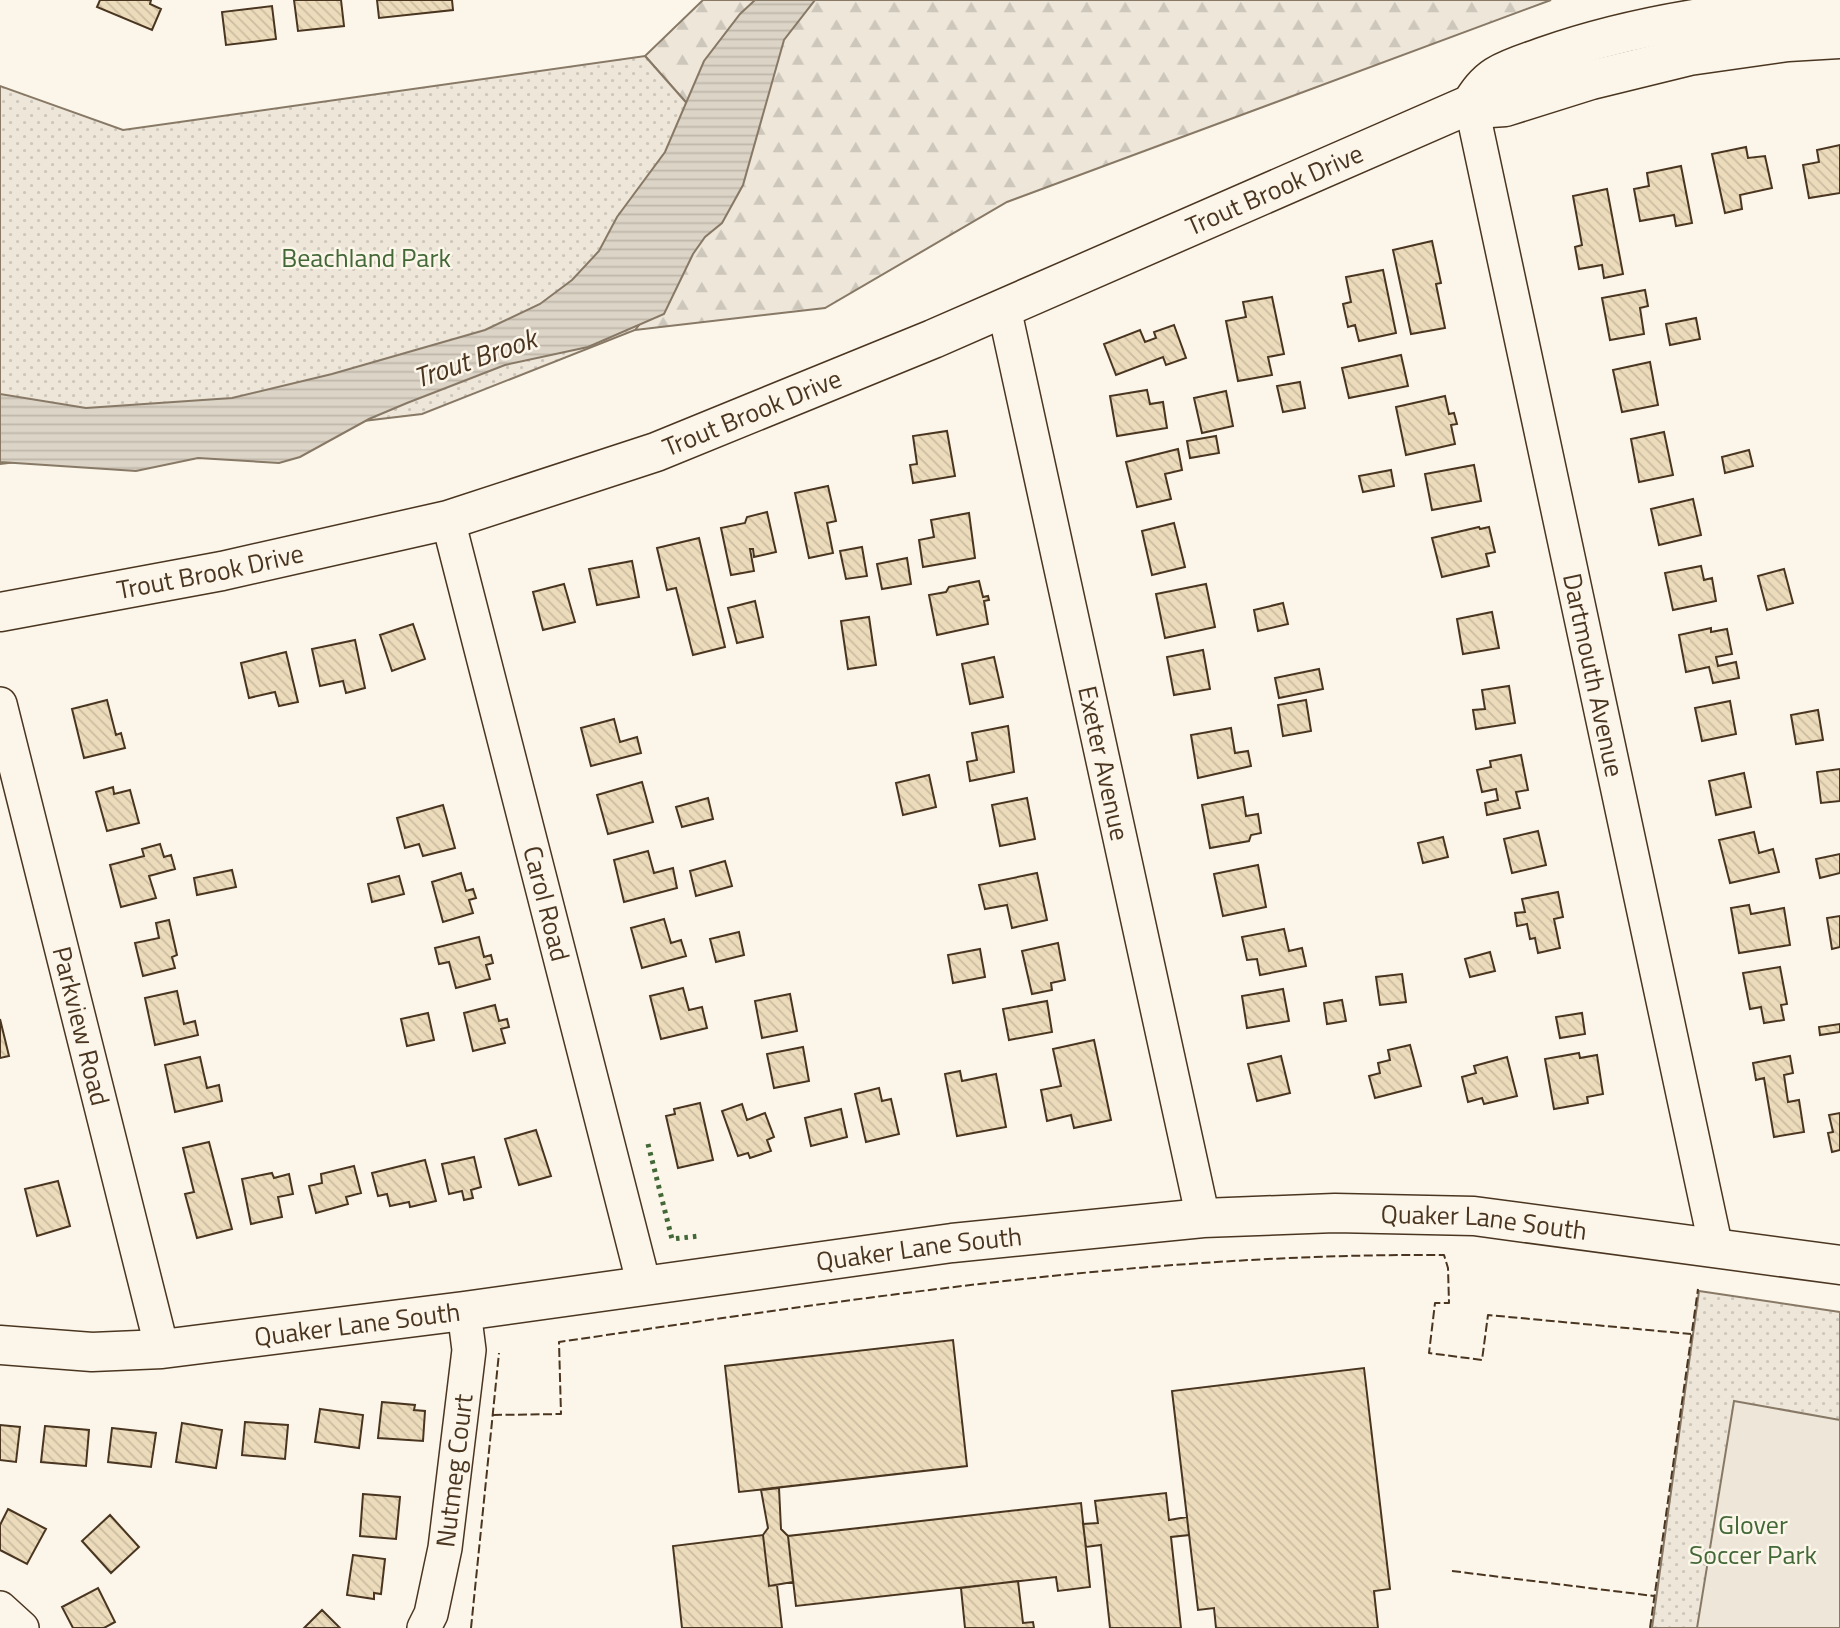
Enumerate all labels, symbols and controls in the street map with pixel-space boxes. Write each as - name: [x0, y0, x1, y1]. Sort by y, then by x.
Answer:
- street label: Trout Brook Drive: [1179, 134, 1369, 245]
- park label: Beachland Park: [281, 238, 451, 277]
- water label: Trout Brook: [408, 315, 545, 399]
- street label: Trout Brook Drive: [657, 358, 847, 466]
- street label: Trout Brook Drive: [113, 533, 307, 609]
- street label: Dartmouth Avenue: [1553, 569, 1635, 780]
- street label: Exeter Avenue: [1068, 682, 1140, 844]
- street label: Carol Road: [513, 842, 580, 965]
- street label: Parkview Road: [43, 942, 120, 1110]
- street label: Quaker Lane South: [1380, 1194, 1589, 1250]
- street label: Quaker Lane South: [814, 1216, 1024, 1281]
- street label: Quaker Lane South: [252, 1292, 462, 1356]
- street label: Nutmeg Court: [425, 1392, 483, 1549]
- park label: Glover Soccer Park: [1689, 1505, 1817, 1574]

